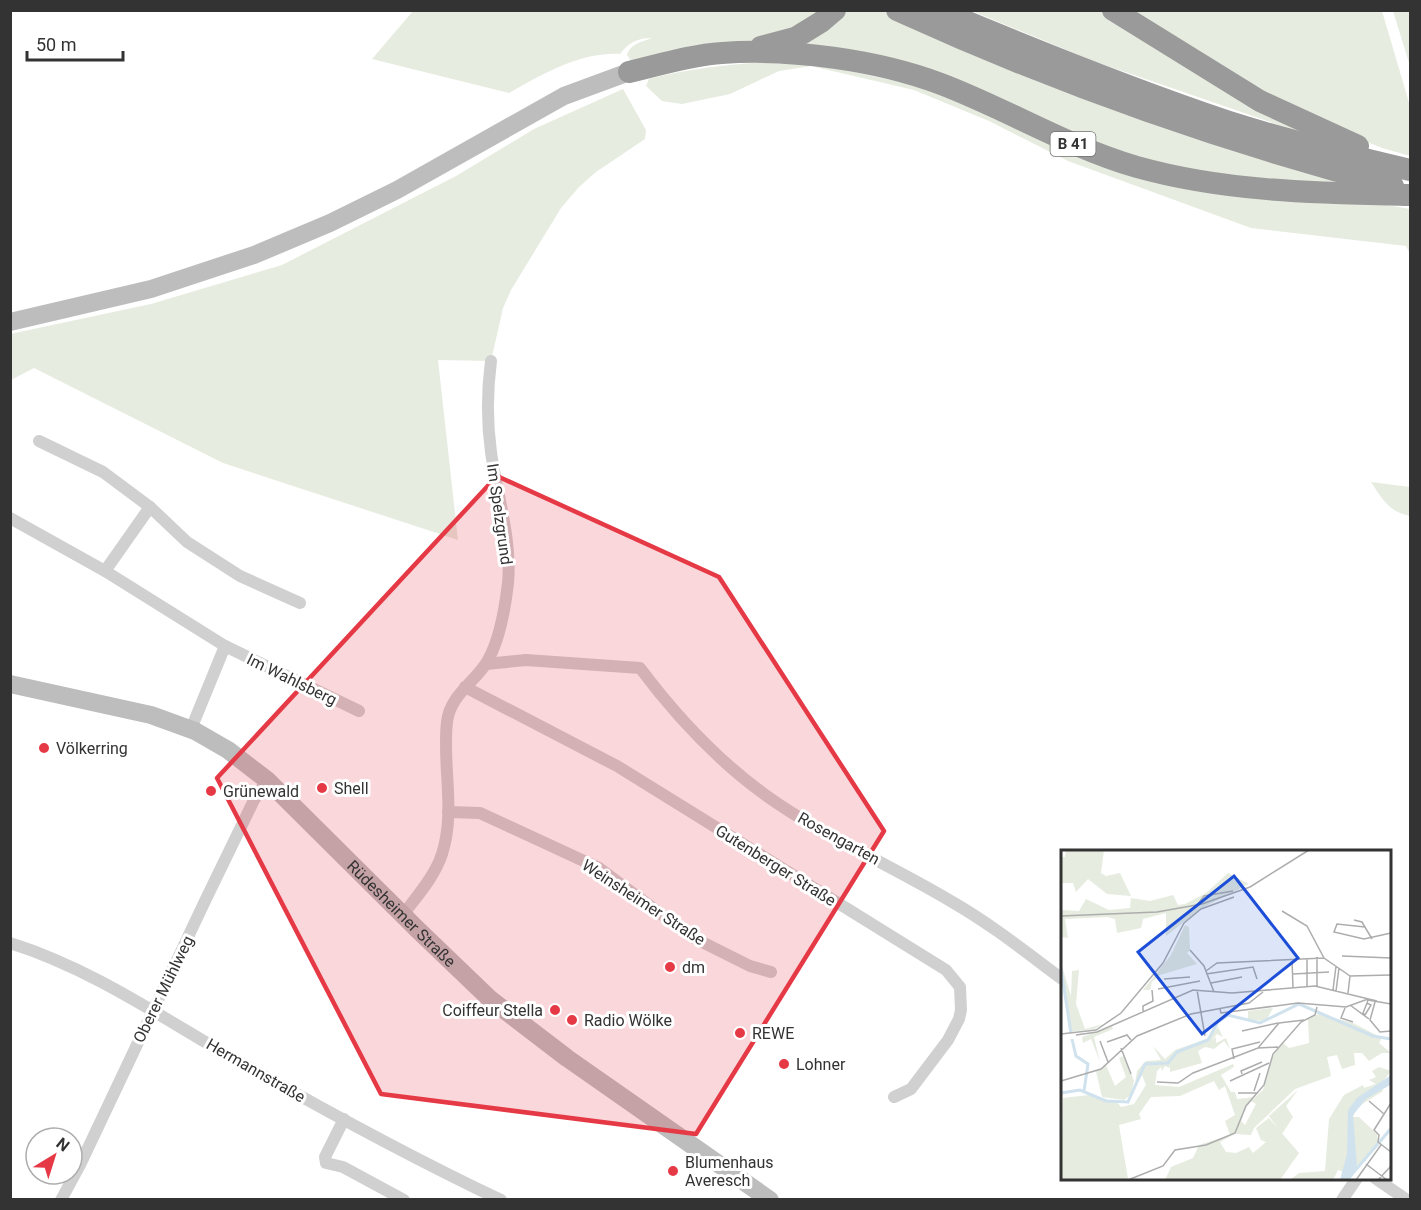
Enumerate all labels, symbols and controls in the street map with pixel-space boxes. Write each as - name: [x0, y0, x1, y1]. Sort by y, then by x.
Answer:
- scale bar: [27, 24, 123, 62]
- text: 50 m: [36, 34, 76, 55]
- road number: B 41: [1050, 132, 1096, 156]
- street label: Im Spelzgrund: [483, 462, 516, 566]
- street label: Im Wahlsberg: [244, 649, 340, 709]
- place label: Völkerring: [56, 739, 128, 758]
- marker: Völkerring: [37, 741, 51, 755]
- place label: Shell: [334, 779, 369, 798]
- marker: Shell: [315, 781, 329, 795]
- place label: Grünewald: [223, 782, 299, 801]
- marker: Grünewald: [204, 784, 218, 798]
- street label: Rosengarten: [795, 808, 883, 869]
- street label: Gutenberger Straße: [712, 821, 839, 910]
- inset map: [1061, 850, 1391, 1180]
- street label: Weinsheimer Straße: [579, 855, 709, 949]
- street label: Rüdesheimer Straße: [343, 856, 459, 971]
- street label: Oberer Mühlweg: [129, 933, 198, 1046]
- place label: dm: [682, 958, 705, 977]
- marker: dm: [663, 960, 677, 974]
- place label: Coiffeur Stella: [442, 1001, 543, 1020]
- marker: Coiffeur Stella: [548, 1003, 562, 1017]
- place label: Radio Wölke: [584, 1011, 672, 1030]
- marker: Radio Wölke: [565, 1013, 579, 1027]
- place label: REWE: [752, 1024, 794, 1043]
- marker: REWE: [733, 1026, 747, 1040]
- street label: Hermannstraße: [203, 1034, 309, 1106]
- place label: Lohner: [796, 1055, 846, 1074]
- marker: Lohner: [777, 1057, 791, 1071]
- north arrow: [24, 1126, 84, 1186]
- text: N: [53, 1134, 73, 1156]
- place label: Blumenhaus Averesch: [685, 1153, 774, 1190]
- marker: Blumenhaus Averesch: [666, 1164, 680, 1178]

